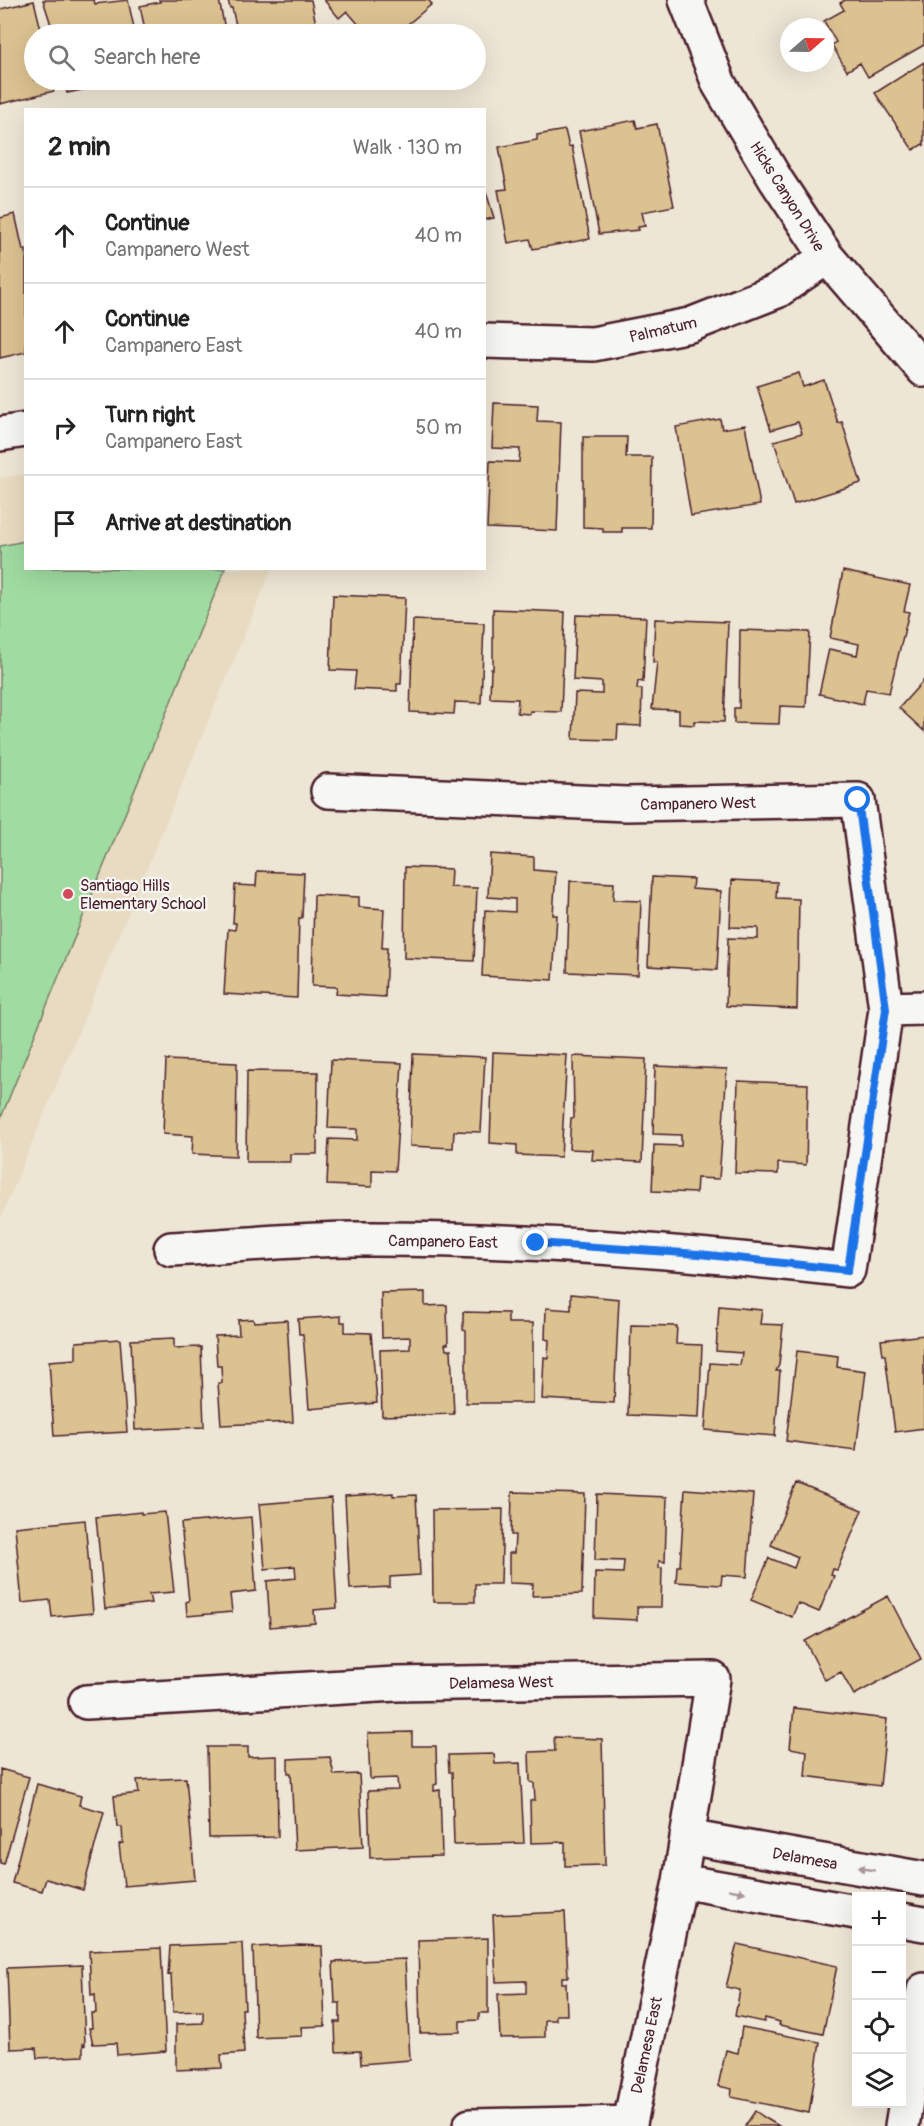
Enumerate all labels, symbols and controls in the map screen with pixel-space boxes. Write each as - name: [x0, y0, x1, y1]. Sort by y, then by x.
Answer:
- north arrow: [780, 18, 834, 72]
- search box: [24, 24, 486, 90]
- icon: search: [45, 41, 78, 74]
- text: Search here: [93, 43, 200, 71]
- text: 2 min: [48, 131, 110, 163]
- text: Walk · 130 m: [353, 135, 462, 160]
- street label: Hicks Canyon Drive: [745, 138, 829, 255]
- text: Continue: [105, 209, 189, 237]
- icon: ahead: [48, 219, 81, 252]
- text: 40 m: [415, 223, 462, 248]
- text: Campanero West: [105, 237, 249, 262]
- text: Continue: [105, 305, 189, 333]
- street label: Palmatum: [627, 312, 699, 347]
- icon: ahead: [48, 315, 81, 348]
- text: 40 m: [415, 319, 462, 344]
- text: Campanero East: [105, 333, 242, 358]
- text: Turn right: [105, 401, 195, 429]
- icon: right: [48, 411, 81, 444]
- text: 50 m: [415, 415, 462, 440]
- text: Campanero East: [105, 429, 242, 454]
- icon: arrive: [48, 507, 81, 540]
- text: Arrive at destination: [105, 509, 291, 537]
- route start: [844, 786, 870, 812]
- street label: Campanero West: [640, 793, 757, 815]
- place label: Santiago Hills Elementary School: [80, 876, 206, 914]
- marker: Santiago Hills Elementary School: [61, 887, 75, 901]
- route end: [522, 1229, 548, 1255]
- street label: Campanero East: [388, 1231, 499, 1253]
- street label: Delamesa West: [449, 1672, 554, 1694]
- street label: Delamesa: [771, 1843, 839, 1875]
- one-way arrow: [857, 1865, 876, 1874]
- one-way arrow: [728, 1887, 747, 1896]
- map controls: [852, 1892, 906, 2108]
- button: +: [852, 1892, 906, 1946]
- button: −: [852, 1946, 906, 2000]
- street label: Delamesa East: [627, 1994, 667, 2096]
- button: locate: [852, 2000, 906, 2054]
- button: layers: [852, 2054, 906, 2108]

